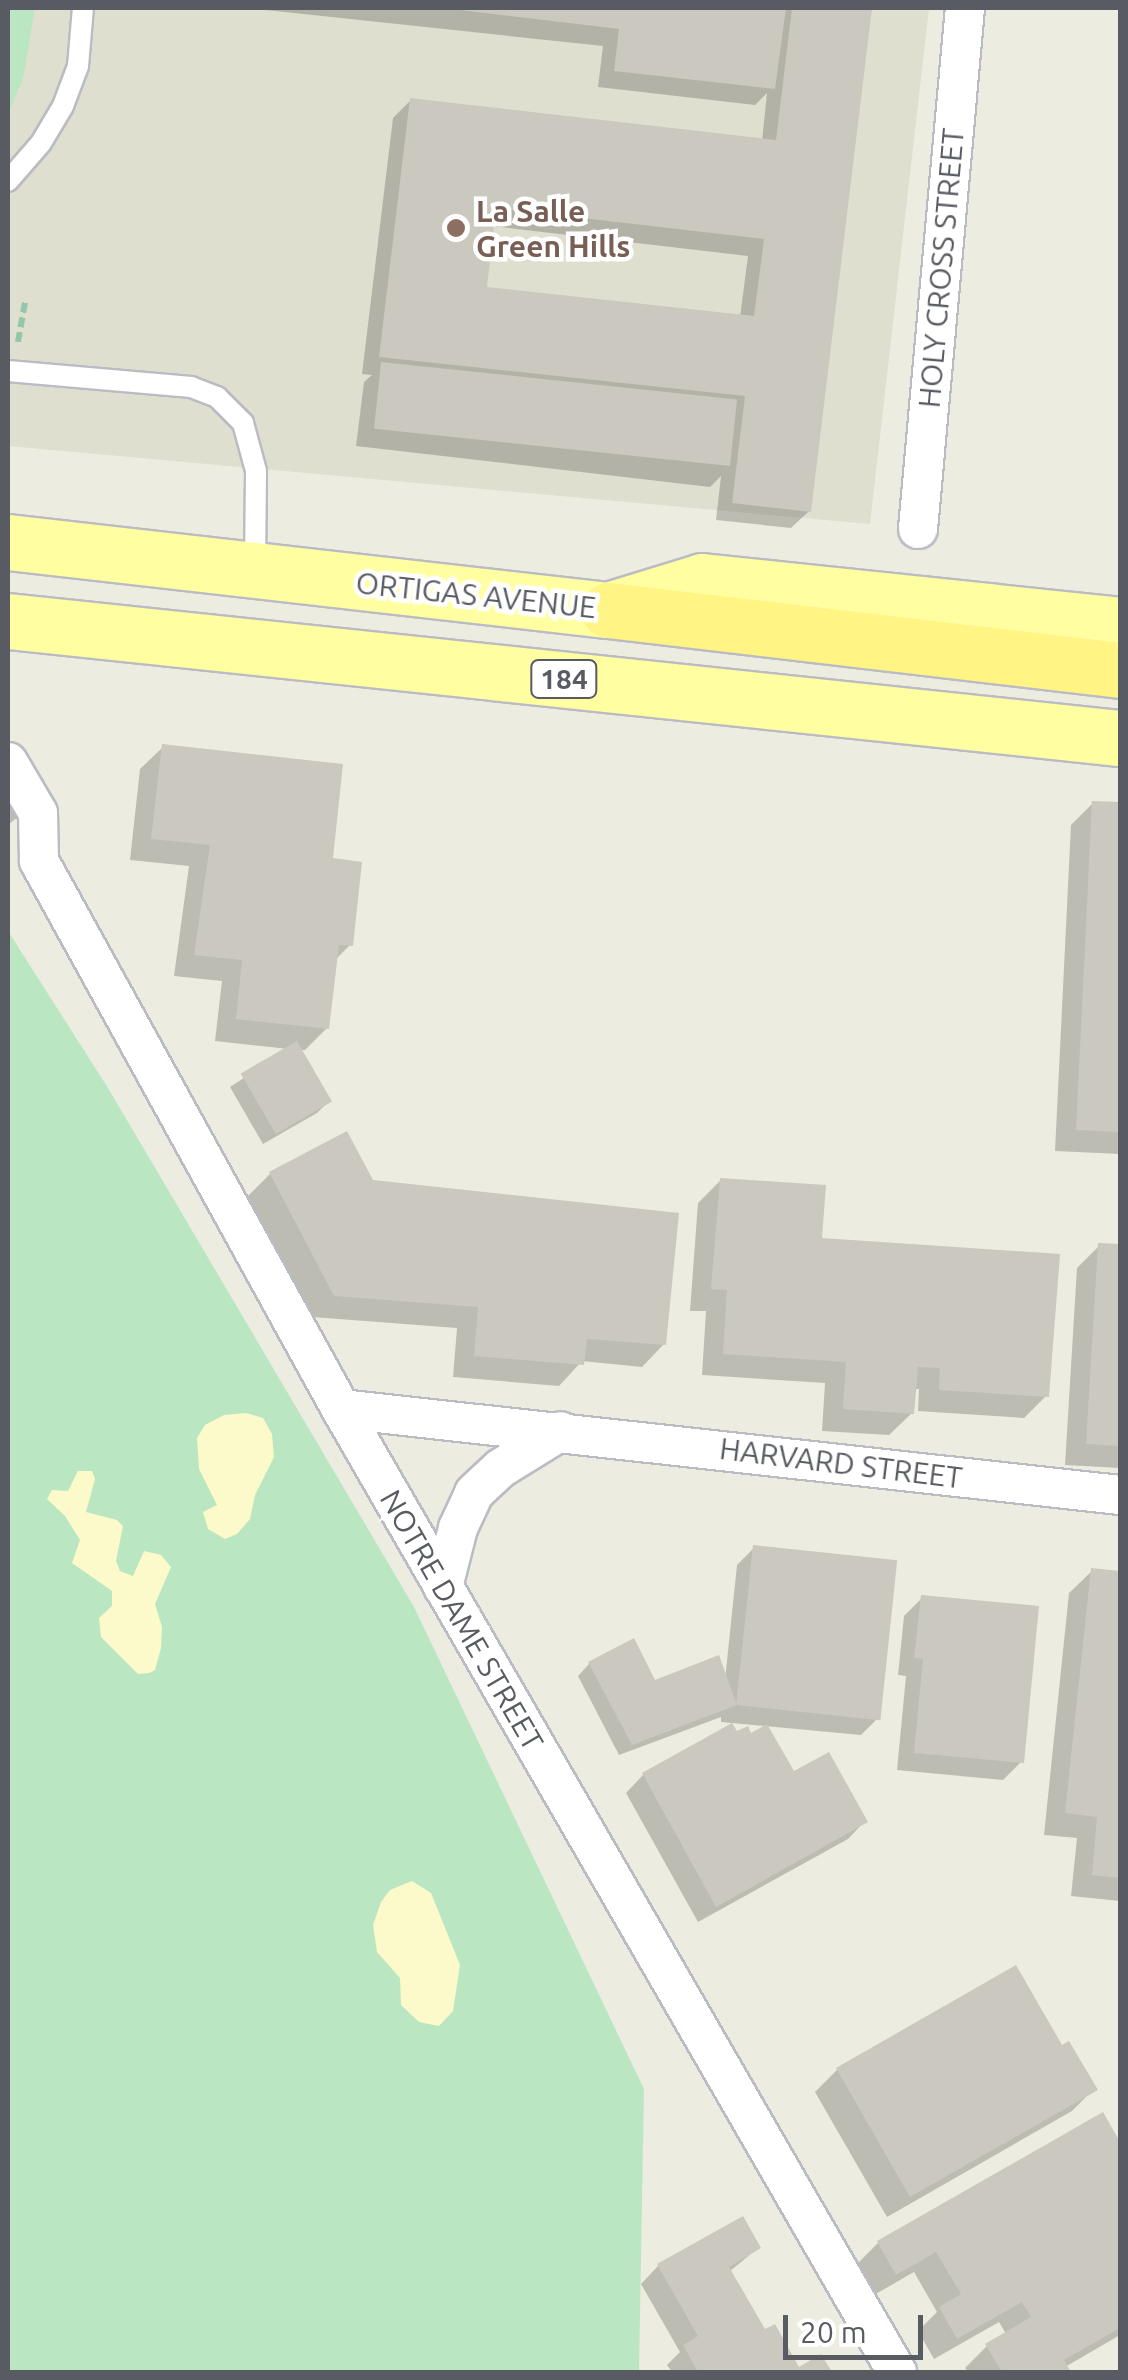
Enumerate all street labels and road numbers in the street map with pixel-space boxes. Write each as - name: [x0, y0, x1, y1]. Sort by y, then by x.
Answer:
- street label: HOLY CROSS STREET: [911, 127, 971, 409]
- street label: ORTIGAS AVENUE: [354, 564, 598, 626]
- road number: 184: [529, 656, 599, 702]
- street label: HARVARD STREET: [718, 1430, 964, 1496]
- street label: NOTRE DAME STREET: [373, 1483, 551, 1757]

